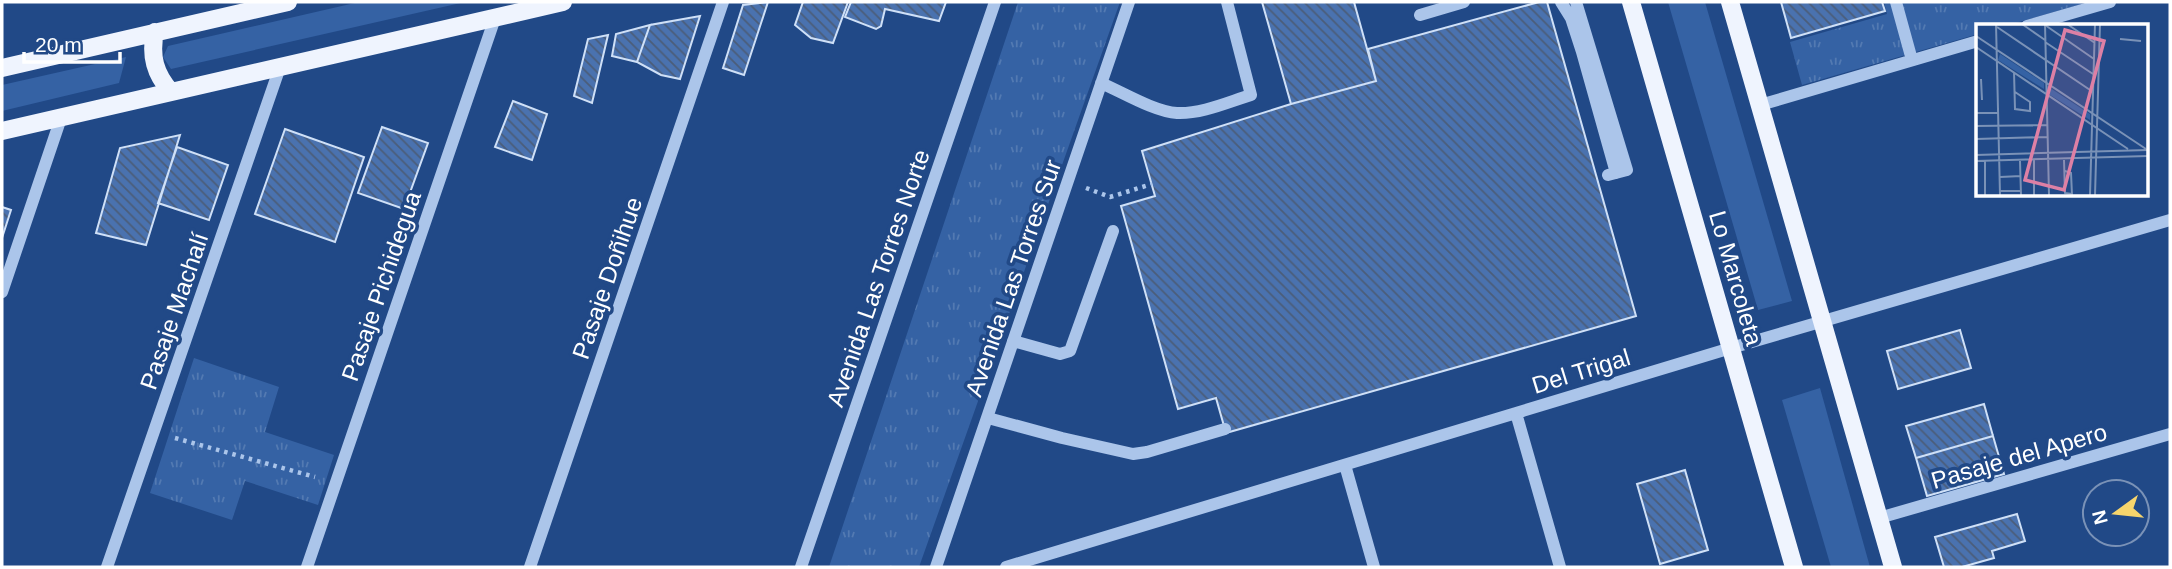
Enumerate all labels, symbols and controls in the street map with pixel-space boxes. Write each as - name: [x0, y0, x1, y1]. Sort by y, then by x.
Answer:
- scale bar: [24, 21, 121, 65]
- inset map: [1976, 24, 2148, 196]
- text: 20 m: [35, 33, 82, 56]
- street label: Avenida Las Torres Norte: [821, 146, 935, 410]
- street label: Avenida Las Torres Sur: [960, 156, 1066, 400]
- street label: Pasaje Pichidegua: [336, 187, 426, 384]
- street label: Pasaje Doñihue: [567, 193, 647, 363]
- street label: Lo Marcoleta: [1704, 208, 1768, 349]
- street label: Pasaje Machalí: [135, 229, 214, 393]
- street label: Del Trigal: [1529, 343, 1633, 399]
- street label: Pasaje del Apero: [1928, 418, 2110, 494]
- north arrow: [2081, 478, 2151, 548]
- text: N: [2088, 508, 2112, 527]

